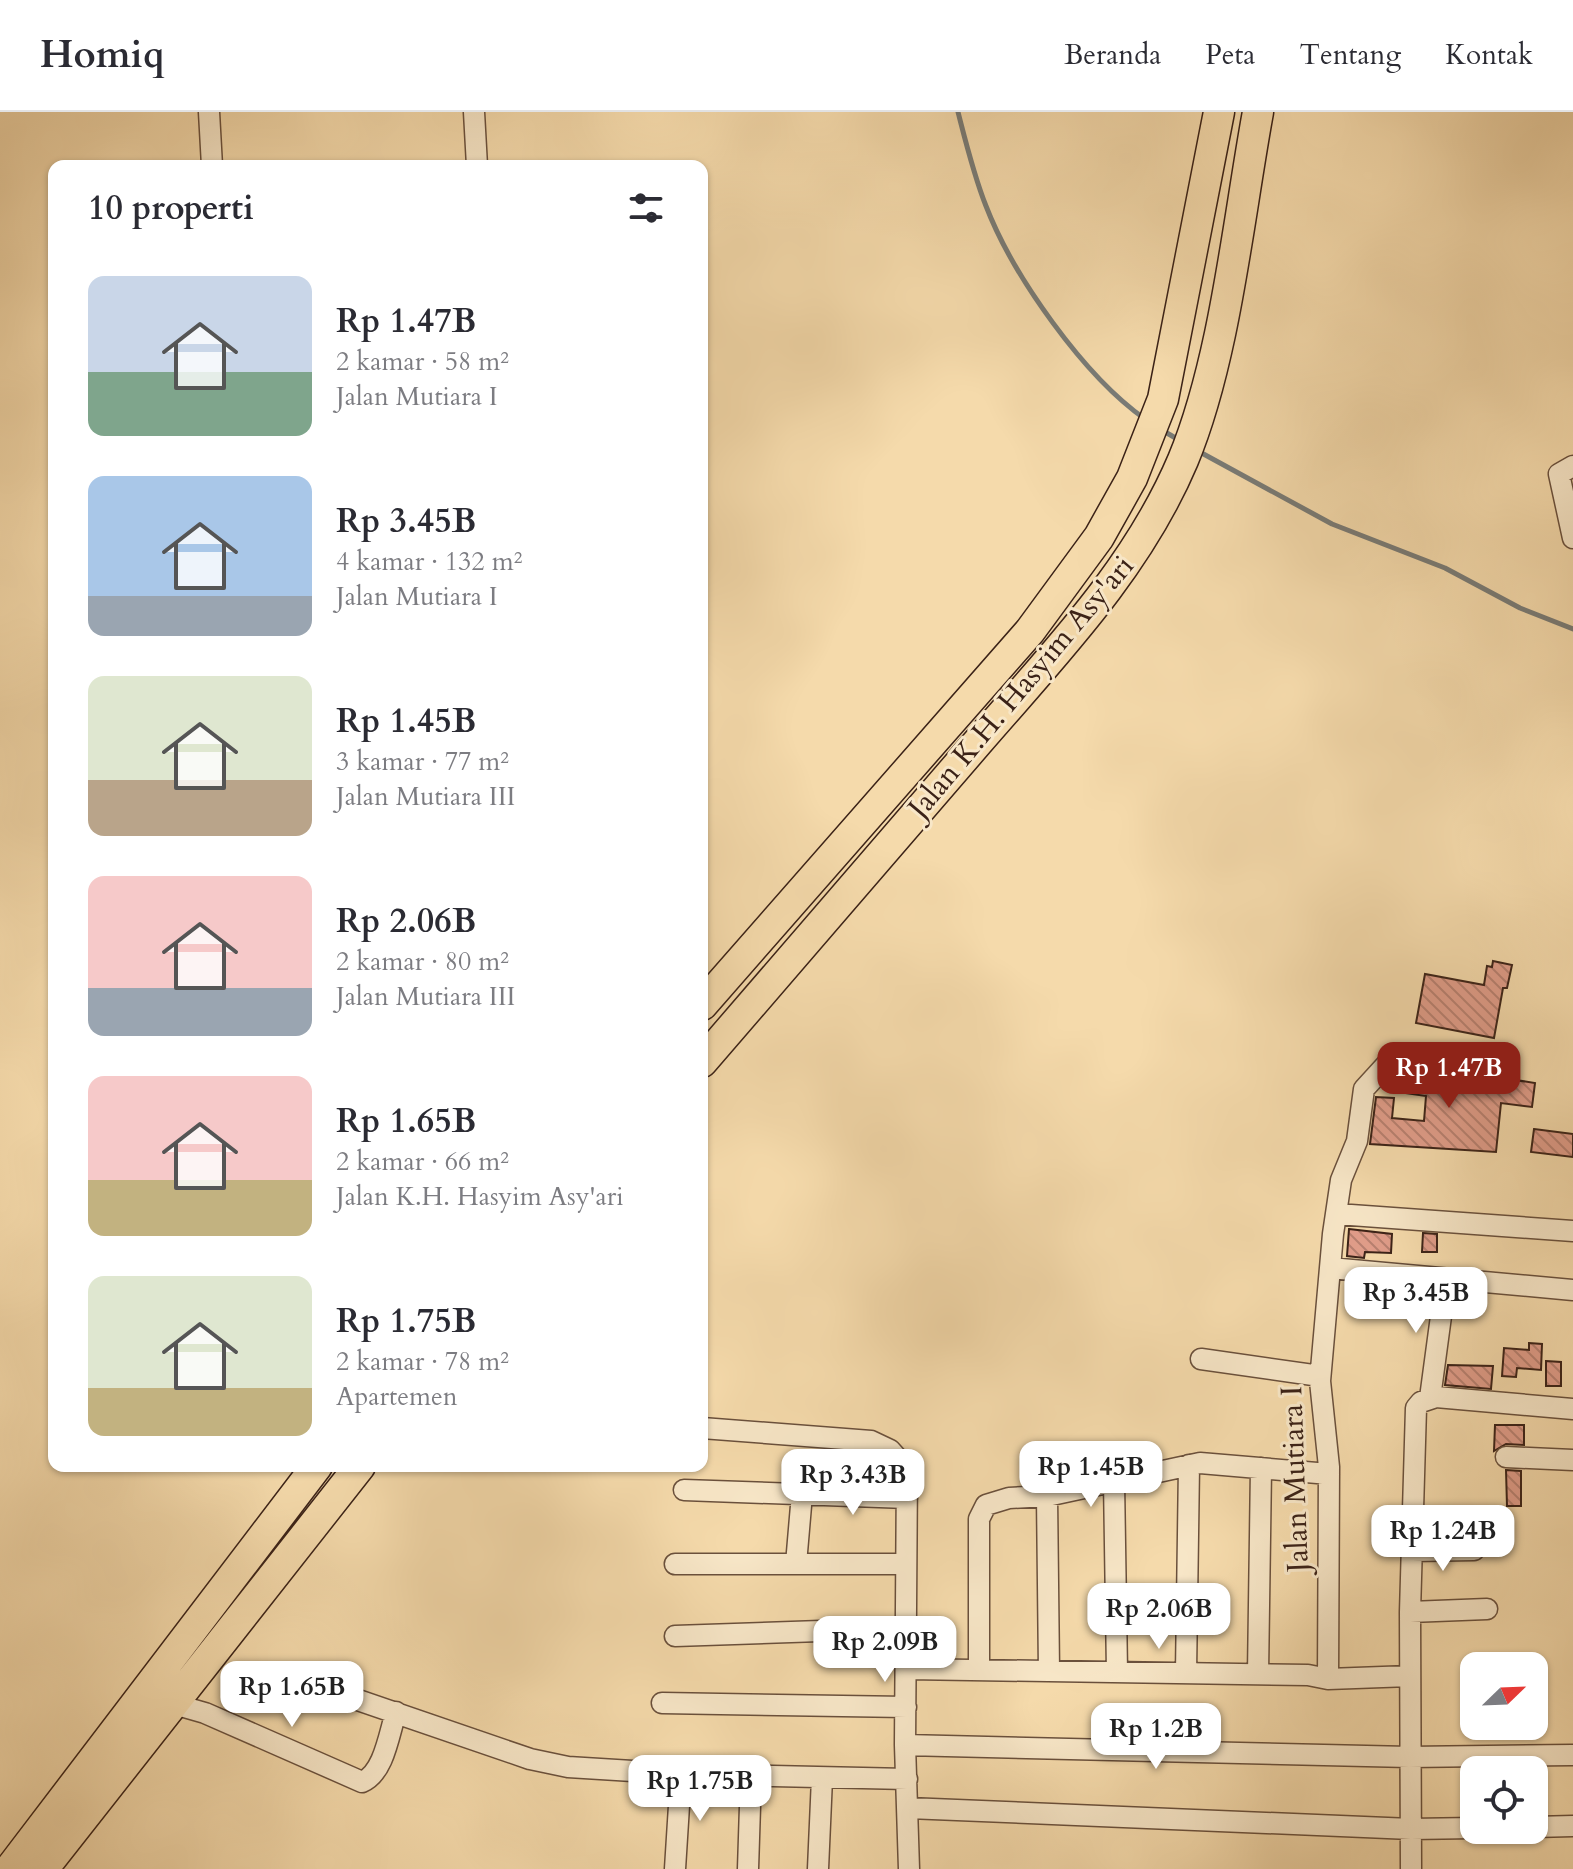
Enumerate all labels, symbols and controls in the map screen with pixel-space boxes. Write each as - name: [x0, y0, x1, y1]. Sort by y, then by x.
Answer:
- text: Homiq: [40, 29, 164, 81]
- text: Beranda: [1064, 36, 1161, 74]
- text: Peta: [1205, 36, 1255, 74]
- text: Tentang: [1299, 36, 1401, 74]
- text: Kontak: [1445, 36, 1533, 74]
- text: 10 properti: [88, 185, 254, 231]
- icon: filters: [624, 186, 668, 230]
- text: Rp 1.47B: [336, 298, 476, 344]
- icon: home: [152, 308, 248, 404]
- text: 2 kamar · 58 m²: [336, 344, 509, 379]
- text: Jalan Mutiara I: [336, 379, 498, 414]
- text: Rp 3.45B: [336, 498, 476, 544]
- icon: home: [152, 508, 248, 604]
- text: 4 kamar · 132 m²: [336, 544, 522, 579]
- street label: Jalan K.H. Hasyim Asy'ari: [896, 547, 1143, 830]
- text: Jalan Mutiara I: [336, 579, 498, 614]
- text: Rp 1.45B: [336, 698, 476, 744]
- icon: home: [152, 708, 248, 804]
- text: 3 kamar · 77 m²: [336, 744, 509, 779]
- text: Jalan Mutiara III: [336, 779, 516, 814]
- text: Rp 2.06B: [336, 898, 476, 944]
- icon: home: [152, 908, 248, 1004]
- text: 2 kamar · 80 m²: [336, 944, 509, 979]
- text: Jalan Mutiara III: [336, 979, 516, 1014]
- pin: Rp 1.47B: [1366, 1042, 1532, 1110]
- text: Rp 1.47B: [1395, 1050, 1503, 1085]
- text: Rp 1.65B: [336, 1098, 476, 1144]
- icon: home: [152, 1108, 248, 1204]
- text: 2 kamar · 66 m²: [336, 1144, 509, 1179]
- text: Jalan K.H. Hasyim Asy'ari: [336, 1179, 623, 1214]
- pin: Rp 3.45B: [1333, 1267, 1499, 1335]
- text: Rp 3.45B: [1362, 1275, 1470, 1310]
- text: Rp 1.75B: [336, 1298, 476, 1344]
- icon: home: [152, 1308, 248, 1404]
- text: 2 kamar · 78 m²: [336, 1344, 509, 1379]
- text: Apartemen: [336, 1379, 458, 1414]
- street label: Jalan Mutiara I: [1271, 1385, 1319, 1577]
- pin: Rp 1.45B: [1008, 1441, 1174, 1509]
- pin: Rp 3.43B: [770, 1449, 936, 1517]
- text: Rp 1.45B: [1037, 1449, 1145, 1484]
- text: Rp 3.43B: [799, 1457, 907, 1492]
- pin: Rp 1.24B: [1360, 1505, 1526, 1573]
- text: Rp 1.24B: [1389, 1513, 1497, 1548]
- pin: Rp 2.06B: [1076, 1583, 1242, 1651]
- text: Rp 2.06B: [1105, 1591, 1213, 1626]
- pin: Rp 2.09B: [802, 1616, 968, 1684]
- text: Rp 2.09B: [831, 1624, 939, 1659]
- north arrow: [1460, 1652, 1548, 1740]
- map controls: [1460, 1652, 1548, 1844]
- pin: Rp 1.65B: [209, 1661, 375, 1729]
- text: Rp 1.65B: [238, 1669, 346, 1704]
- pin: Rp 1.2B: [1082, 1703, 1230, 1771]
- text: Rp 1.2B: [1109, 1711, 1203, 1746]
- pin: Rp 1.75B: [617, 1755, 783, 1823]
- button: locate: [1460, 1756, 1548, 1844]
- text: Rp 1.75B: [646, 1763, 754, 1798]

